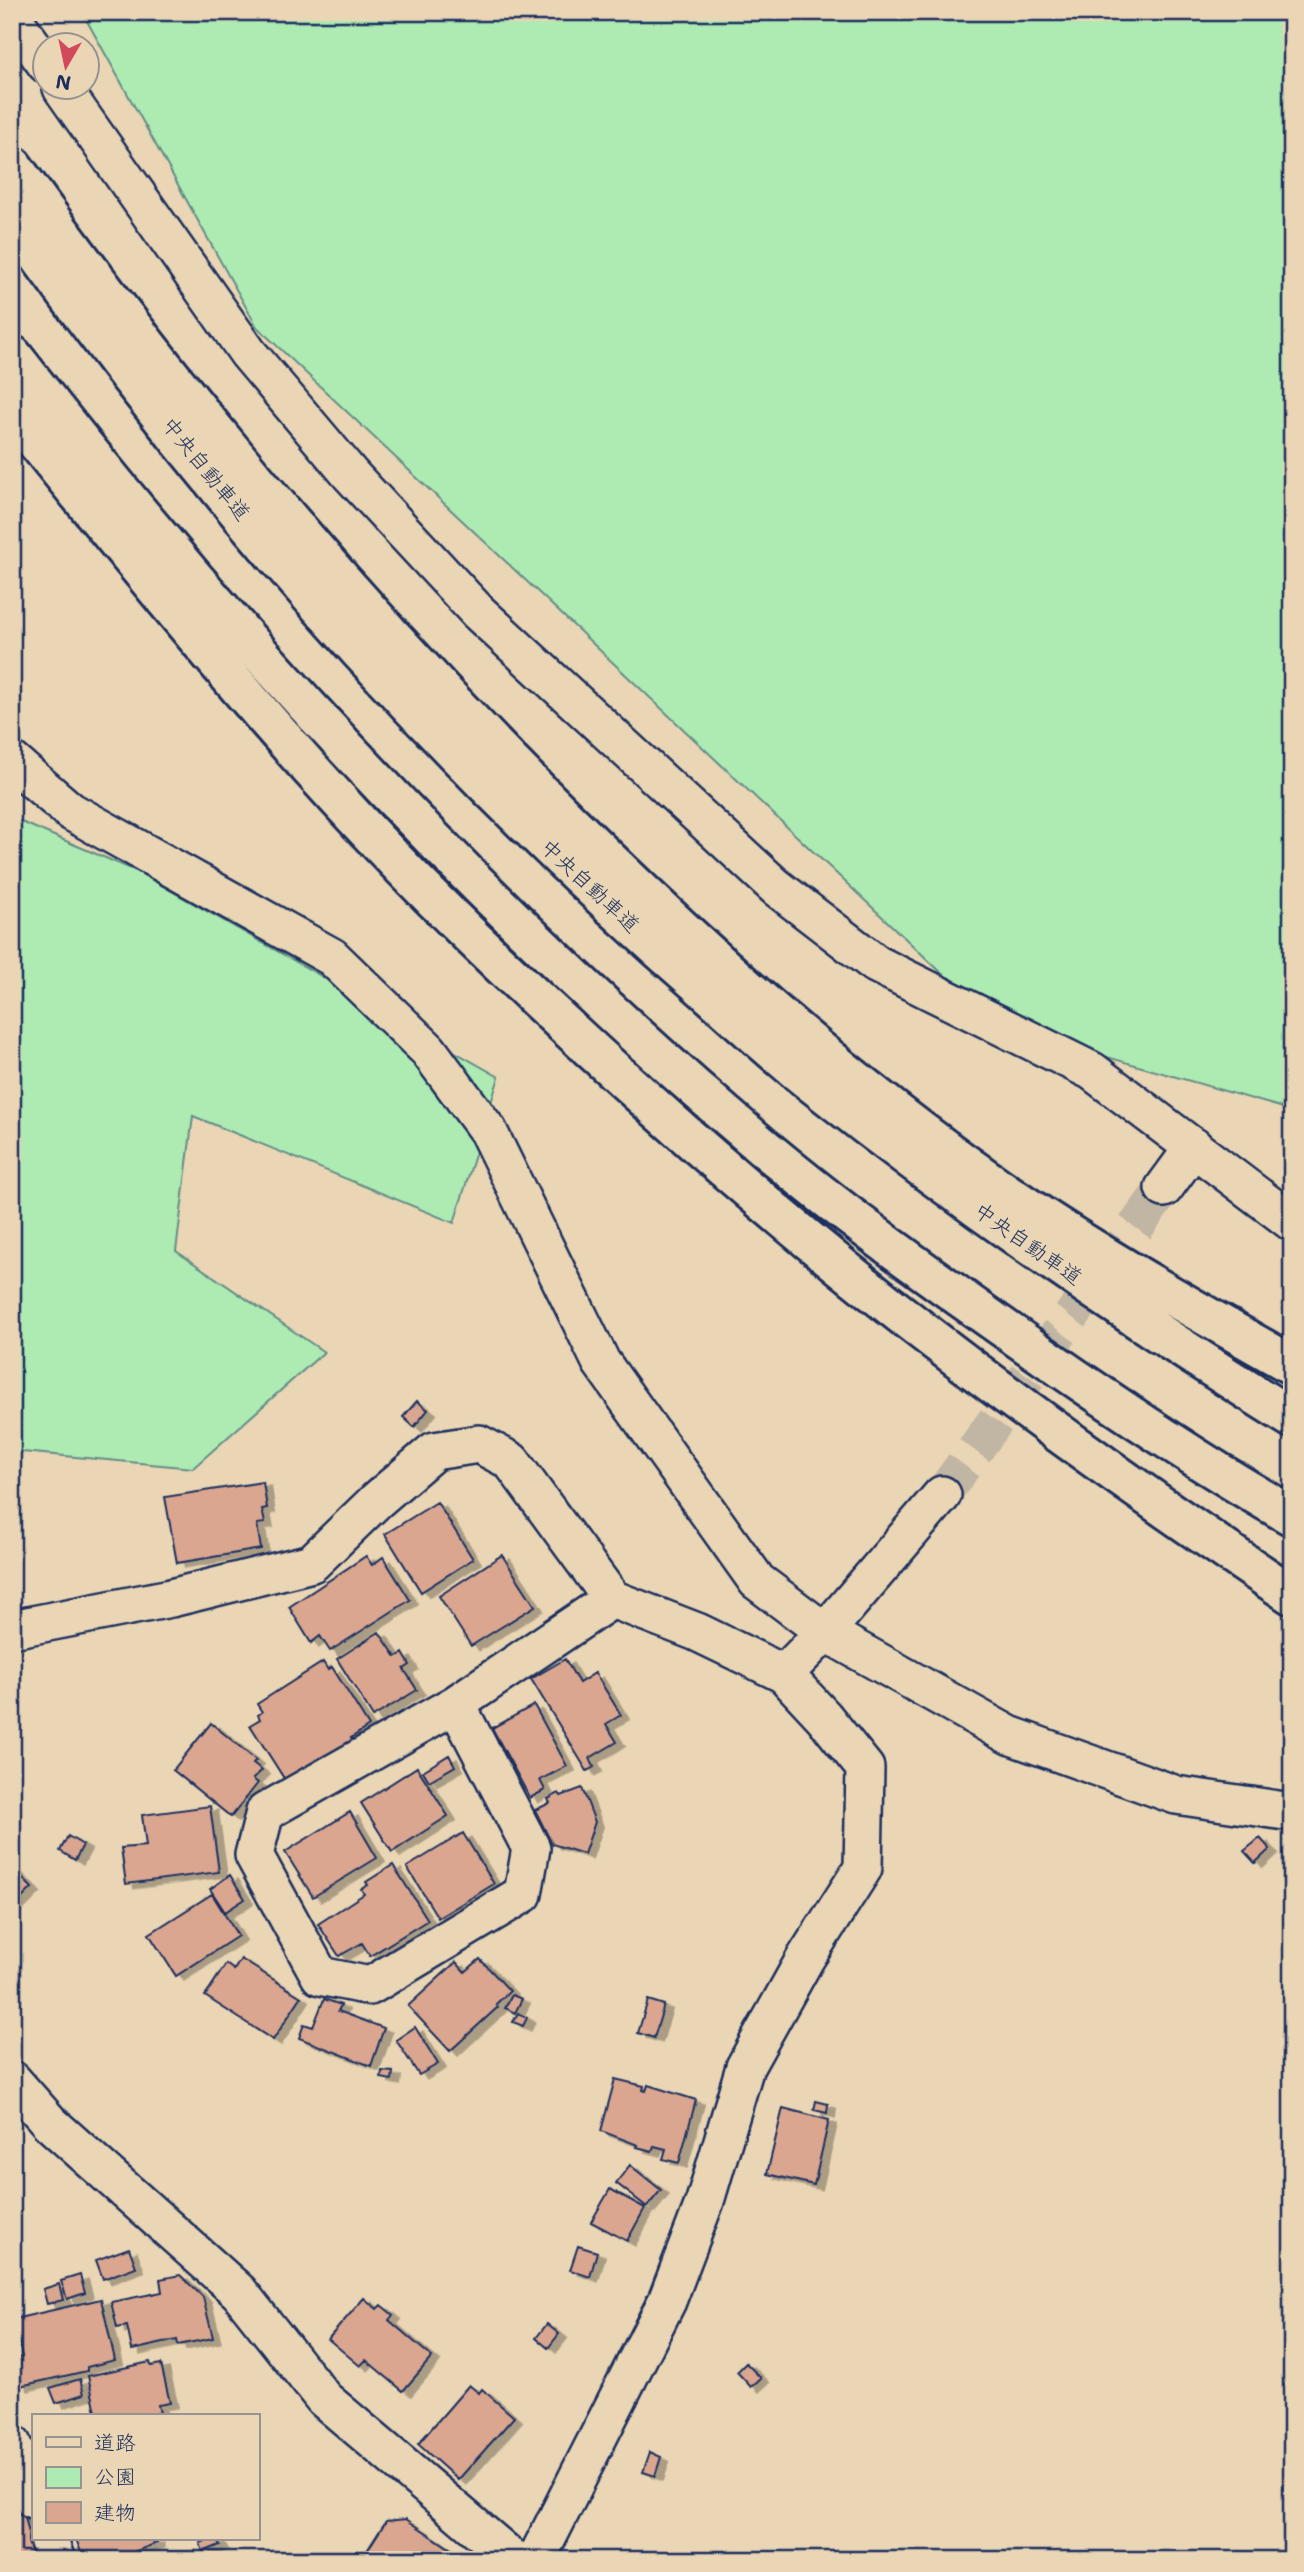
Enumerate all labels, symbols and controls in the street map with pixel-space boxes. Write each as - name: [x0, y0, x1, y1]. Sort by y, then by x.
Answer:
- north arrow: [32, 32, 102, 102]
- text: N: [54, 69, 73, 96]
- street label: 中央自動車道: [155, 411, 257, 527]
- street label: 中央自動車道: [534, 833, 646, 939]
- street label: 中央自動車道: [968, 1196, 1088, 1292]
- legend: [32, 2414, 259, 2540]
- text: 道路: [94, 2429, 136, 2457]
- text: 公園: [94, 2463, 136, 2491]
- text: 建物: [94, 2499, 136, 2527]

